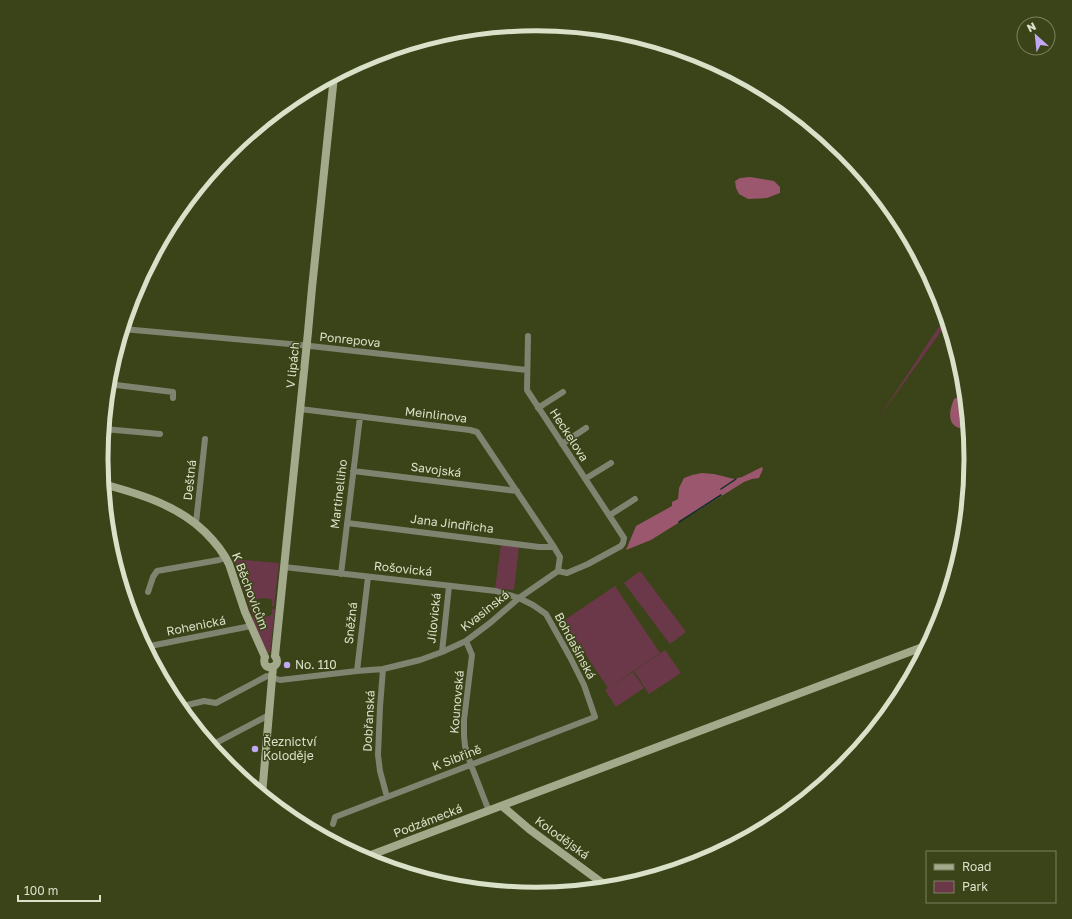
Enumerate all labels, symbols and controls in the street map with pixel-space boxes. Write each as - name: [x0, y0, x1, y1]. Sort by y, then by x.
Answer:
- north arrow: [1016, 16, 1056, 56]
- text: N: [1025, 19, 1038, 34]
- street label: Ponrepova: [319, 329, 381, 350]
- street label: V lipách: [283, 341, 302, 389]
- street label: Meinlinova: [404, 403, 468, 426]
- street label: Heckelova: [547, 406, 592, 464]
- street label: Martinelliho: [327, 458, 350, 530]
- street label: Deštná: [180, 459, 199, 501]
- street label: Savojská: [410, 459, 462, 480]
- street label: Jana Jindřicha: [410, 511, 495, 536]
- street label: K Běchovicům: [229, 550, 272, 632]
- street label: Rošovická: [373, 558, 433, 579]
- street label: Kvasinská: [457, 587, 512, 634]
- street label: Jílovická: [423, 592, 444, 644]
- street label: Sněžná: [341, 601, 360, 645]
- street label: Bohdašínská: [552, 610, 599, 682]
- street label: Rohenická: [165, 612, 227, 639]
- place label: No. 110: [295, 657, 337, 672]
- marker: No. 110: [282, 660, 292, 670]
- street label: Kounovská: [446, 670, 467, 734]
- street label: Dobřanská: [359, 690, 378, 752]
- place label: Řeznictví Koloděje: [263, 734, 317, 763]
- street label: K Sibřině: [430, 741, 484, 774]
- marker: Řeznictví Koloděje: [250, 744, 260, 754]
- street label: Podzámecká: [391, 800, 464, 841]
- street label: Kolodějská: [532, 813, 592, 862]
- legend: [926, 851, 1056, 903]
- text: Road: [962, 859, 991, 874]
- scale bar: [18, 877, 100, 903]
- text: Park: [962, 879, 988, 894]
- text: 100 m: [24, 883, 58, 898]

